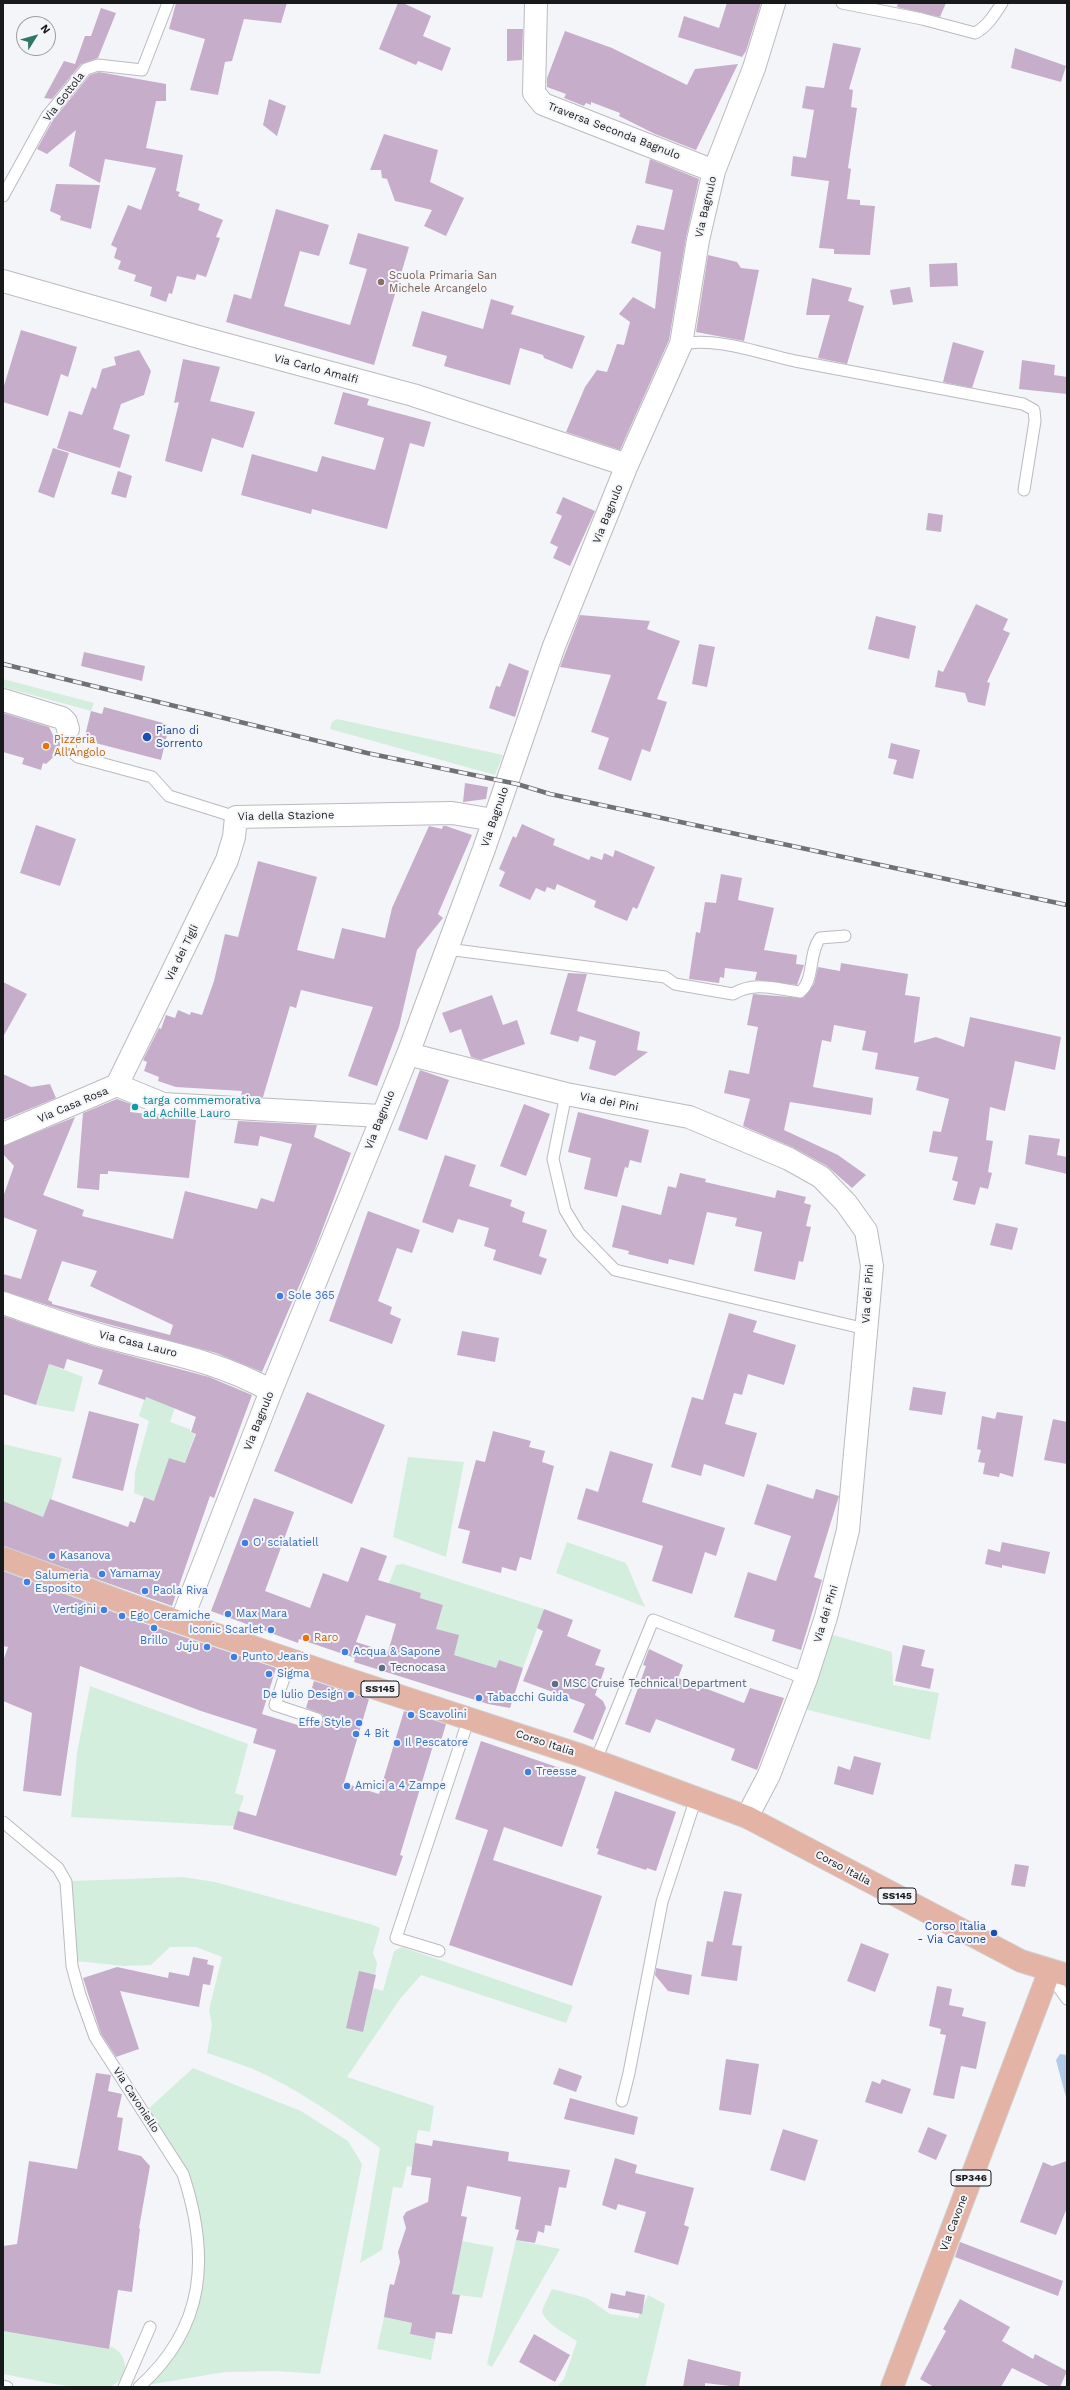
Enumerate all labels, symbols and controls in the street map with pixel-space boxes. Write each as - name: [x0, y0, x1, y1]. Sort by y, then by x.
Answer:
- north arrow: [16, 16, 56, 56]
- text: N: [38, 22, 53, 36]
- street label: Via Gottola: [41, 70, 87, 124]
- street label: Traversa Seconda Bagnulo: [546, 100, 682, 162]
- street label: Via Bagnulo: [692, 175, 720, 239]
- place label: Scuola Primaria San Michele Arcangelo: [389, 269, 497, 295]
- marker: Scuola Primaria San Michele Arcangelo: [376, 277, 386, 287]
- street label: Via Carlo Amalfi: [272, 351, 360, 387]
- street label: Via Bagnulo: [590, 482, 626, 546]
- place label: Piano di Sorrento: [156, 724, 203, 750]
- marker: Piano di Sorrento: [141, 731, 153, 743]
- place label: Pizzeria All'Angolo: [54, 733, 106, 759]
- marker: Pizzeria All'Angolo: [41, 741, 51, 751]
- street label: Via Bagnulo: [479, 785, 511, 849]
- street label: Via della Stazione: [238, 809, 334, 823]
- street label: Via dei Tigli: [163, 922, 201, 984]
- street label: Via Casa Rosa: [36, 1084, 110, 1126]
- street label: Via Bagnulo: [362, 1088, 398, 1152]
- street label: Via dei Pini: [579, 1090, 639, 1114]
- place label: targa commemorativa ad Achille Lauro: [143, 1094, 261, 1120]
- marker: targa commemorativa ad Achille Lauro: [130, 1102, 140, 1112]
- street label: Via dei Pini: [859, 1264, 877, 1324]
- place label: Sole 365: [288, 1289, 335, 1303]
- marker: Sole 365: [275, 1291, 285, 1301]
- street label: Via Casa Lauro: [98, 1328, 178, 1360]
- street label: Via Bagnulo: [241, 1389, 277, 1453]
- place label: O' scialatiell: [253, 1536, 319, 1550]
- marker: O' scialatiell: [240, 1538, 250, 1548]
- place label: Kasanova: [60, 1549, 111, 1563]
- marker: Kasanova: [47, 1551, 57, 1561]
- place label: Yamamay: [110, 1567, 160, 1581]
- place label: Salumeria Esposito: [35, 1569, 89, 1595]
- marker: Yamamay: [97, 1569, 107, 1579]
- marker: Salumeria Esposito: [22, 1577, 32, 1587]
- place label: Paola Riva: [153, 1584, 208, 1598]
- street label: Via dei Pini: [811, 1584, 841, 1644]
- marker: Paola Riva: [140, 1586, 150, 1596]
- place label: Vertigini: [53, 1603, 96, 1617]
- marker: Vertigini: [99, 1605, 109, 1615]
- place label: Max Mara: [236, 1607, 287, 1621]
- place label: Ego Ceramiche: [130, 1609, 210, 1623]
- marker: Max Mara: [223, 1609, 233, 1619]
- marker: Ego Ceramiche: [117, 1611, 127, 1621]
- marker: Brillo: [149, 1623, 159, 1633]
- place label: Iconic Scarlet: [189, 1623, 263, 1637]
- marker: Iconic Scarlet: [266, 1625, 276, 1635]
- place label: Raro: [314, 1631, 338, 1645]
- marker: Raro: [301, 1633, 311, 1643]
- place label: Brillo: [140, 1634, 168, 1648]
- place label: Juju: [176, 1640, 199, 1654]
- marker: Juju: [202, 1642, 212, 1652]
- place label: Acqua & Sapone: [353, 1645, 440, 1659]
- marker: Acqua & Sapone: [340, 1647, 350, 1657]
- place label: Punto Jeans: [242, 1650, 309, 1664]
- marker: Punto Jeans: [229, 1652, 239, 1662]
- place label: Tecnocasa: [390, 1661, 446, 1675]
- marker: Tecnocasa: [377, 1663, 387, 1673]
- place label: Sigma: [277, 1667, 309, 1681]
- marker: Sigma: [264, 1669, 274, 1679]
- place label: MSC Cruise Technical Department: [563, 1677, 747, 1691]
- marker: MSC Cruise Technical Department: [550, 1679, 560, 1689]
- road number: SS145: [361, 1681, 399, 1697]
- place label: De Iulio Design: [263, 1688, 343, 1702]
- marker: De Iulio Design: [346, 1690, 356, 1700]
- place label: Tabacchi Guida: [487, 1691, 568, 1705]
- marker: Tabacchi Guida: [474, 1693, 484, 1703]
- place label: Scavolini: [419, 1708, 467, 1722]
- marker: Scavolini: [406, 1710, 416, 1720]
- place label: Effe Style: [299, 1716, 351, 1730]
- marker: Effe Style: [354, 1718, 364, 1728]
- place label: 4 Bit: [364, 1727, 389, 1741]
- street label: Corso Italia: [514, 1727, 576, 1759]
- marker: 4 Bit: [351, 1729, 361, 1739]
- place label: Il Pescatore: [405, 1736, 468, 1750]
- marker: Il Pescatore: [392, 1738, 402, 1748]
- place label: Treesse: [536, 1765, 577, 1779]
- marker: Treesse: [523, 1767, 533, 1777]
- place label: Amici a 4 Zampe: [355, 1779, 446, 1793]
- marker: Amici a 4 Zampe: [342, 1781, 352, 1791]
- street label: Corso Italia: [813, 1848, 873, 1888]
- road number: SS145: [878, 1888, 916, 1904]
- place label: Corso Italia - Via Cavone: [918, 1920, 986, 1946]
- marker: Corso Italia - Via Cavone: [989, 1928, 999, 1938]
- street label: Via Cavoniello: [110, 2065, 162, 2135]
- road number: SP346: [951, 2170, 991, 2186]
- street label: Via Cavone: [937, 2193, 971, 2253]

